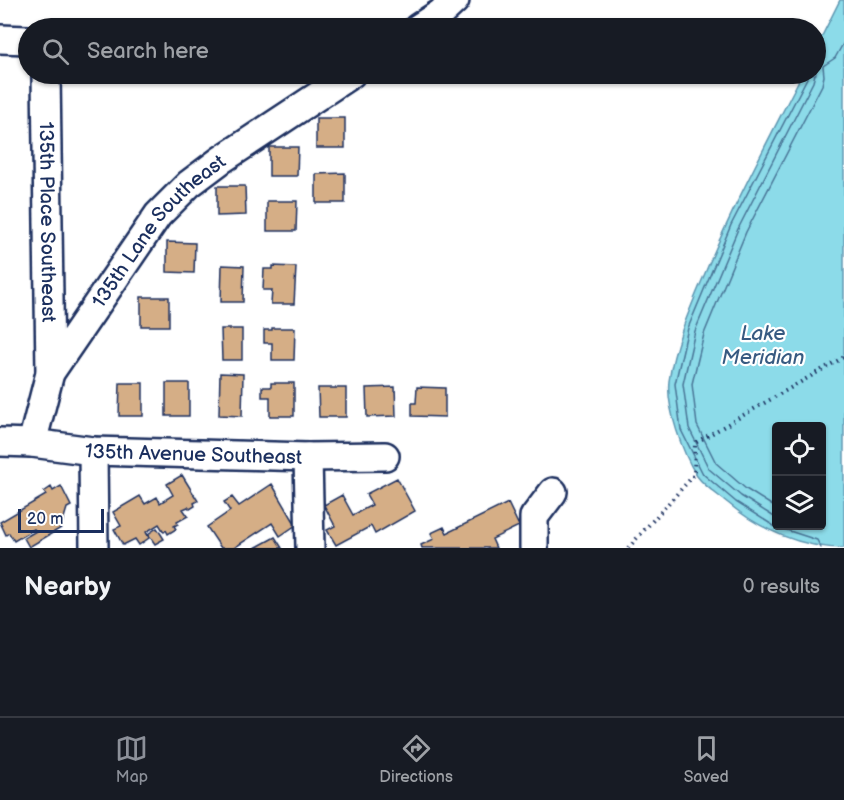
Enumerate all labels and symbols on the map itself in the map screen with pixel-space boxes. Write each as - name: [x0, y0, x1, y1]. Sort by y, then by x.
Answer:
- street label: 135th Place Southeast: [34, 121, 60, 323]
- street label: 135th Lane Southeast: [87, 150, 231, 313]
- water label: Lake Meridian: [722, 321, 804, 370]
- street label: 135th Avenue Southeast: [83, 439, 302, 470]
- scale bar: [18, 506, 104, 534]

